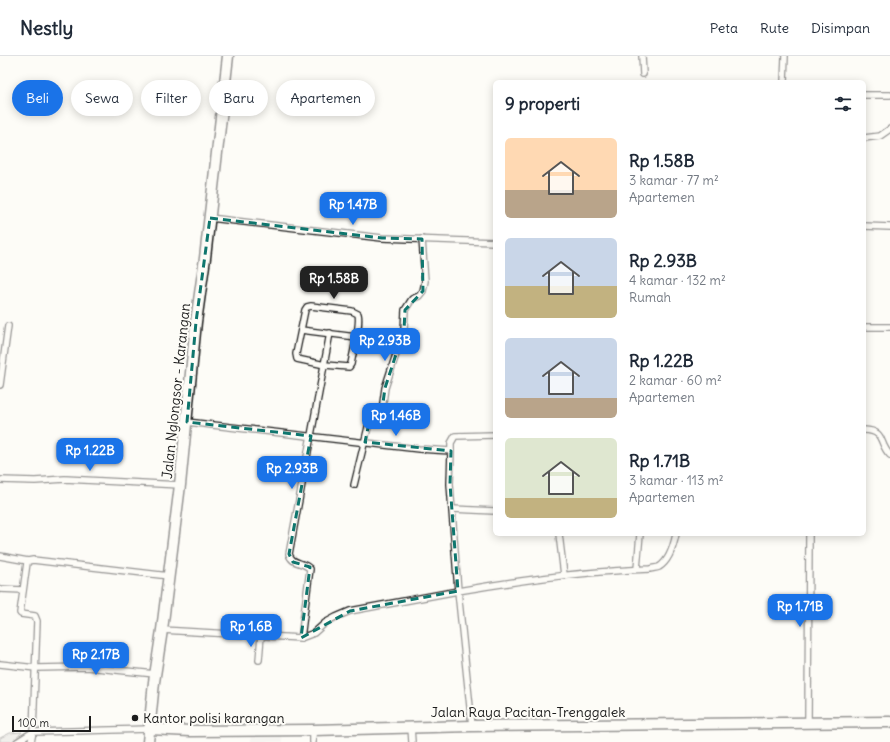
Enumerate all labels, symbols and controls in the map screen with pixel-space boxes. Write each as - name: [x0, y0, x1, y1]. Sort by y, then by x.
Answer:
- text: Nestly: [20, 16, 73, 40]
- text: Peta: [710, 19, 738, 37]
- text: Rute: [760, 19, 789, 37]
- text: Disimpan: [811, 19, 870, 37]
- chip: Beli: [12, 80, 63, 116]
- chip: Sewa: [71, 80, 133, 116]
- chip: Filter: [141, 80, 201, 116]
- chip: Baru: [209, 80, 268, 116]
- chip: Apartemen: [276, 80, 375, 116]
- text: 9 properti: [505, 93, 580, 115]
- icon: filters: [832, 93, 854, 115]
- text: Rp 1.58B: [629, 150, 695, 172]
- icon: home: [537, 154, 585, 202]
- text: 3 kamar · 77 m²: [629, 172, 719, 189]
- text: Apartemen: [629, 189, 695, 206]
- pin: Rp 1.47B: [312, 192, 394, 226]
- text: Rp 1.47B: [329, 196, 377, 213]
- text: Rp 2.93B: [629, 250, 697, 272]
- icon: home: [537, 254, 585, 302]
- pin: Rp 1.58B: [293, 266, 375, 300]
- text: Rp 1.58B: [309, 270, 359, 287]
- text: 4 kamar · 132 m²: [629, 272, 726, 289]
- text: Rumah: [629, 289, 671, 306]
- street label: Jalan Nglongsor - Karangan: [158, 302, 194, 480]
- pin: Rp 2.93B: [344, 328, 426, 362]
- text: Rp 2.93B: [359, 332, 411, 349]
- text: Rp 1.22B: [629, 350, 694, 372]
- icon: home: [537, 354, 585, 402]
- text: 2 kamar · 60 m²: [629, 372, 722, 389]
- text: Apartemen: [629, 389, 695, 406]
- pin: Rp 1.46B: [355, 403, 437, 437]
- text: Rp 1.46B: [371, 407, 421, 424]
- pin: Rp 1.22B: [49, 438, 131, 472]
- text: Rp 1.22B: [65, 442, 115, 459]
- text: Rp 1.71B: [629, 450, 690, 472]
- icon: home: [537, 454, 585, 502]
- pin: Rp 2.93B: [251, 456, 333, 490]
- text: Rp 2.93B: [266, 460, 318, 477]
- text: 3 kamar · 113 m²: [629, 472, 724, 489]
- text: Apartemen: [629, 489, 695, 506]
- pin: Rp 1.71B: [759, 594, 841, 628]
- text: Rp 1.71B: [777, 598, 823, 615]
- pin: Rp 1.6B: [214, 614, 288, 648]
- text: Rp 1.6B: [230, 618, 272, 635]
- pin: Rp 2.17B: [55, 642, 137, 676]
- text: Rp 2.17B: [72, 646, 120, 663]
- street label: Jalan Raya Pacitan-Trenggalek: [431, 703, 625, 721]
- place label: Kantor polisi karangan: [143, 709, 285, 727]
- marker: Kantor polisi karangan: [130, 713, 140, 723]
- scale bar: [12, 714, 91, 733]
- text: 100 m: [18, 716, 49, 730]

